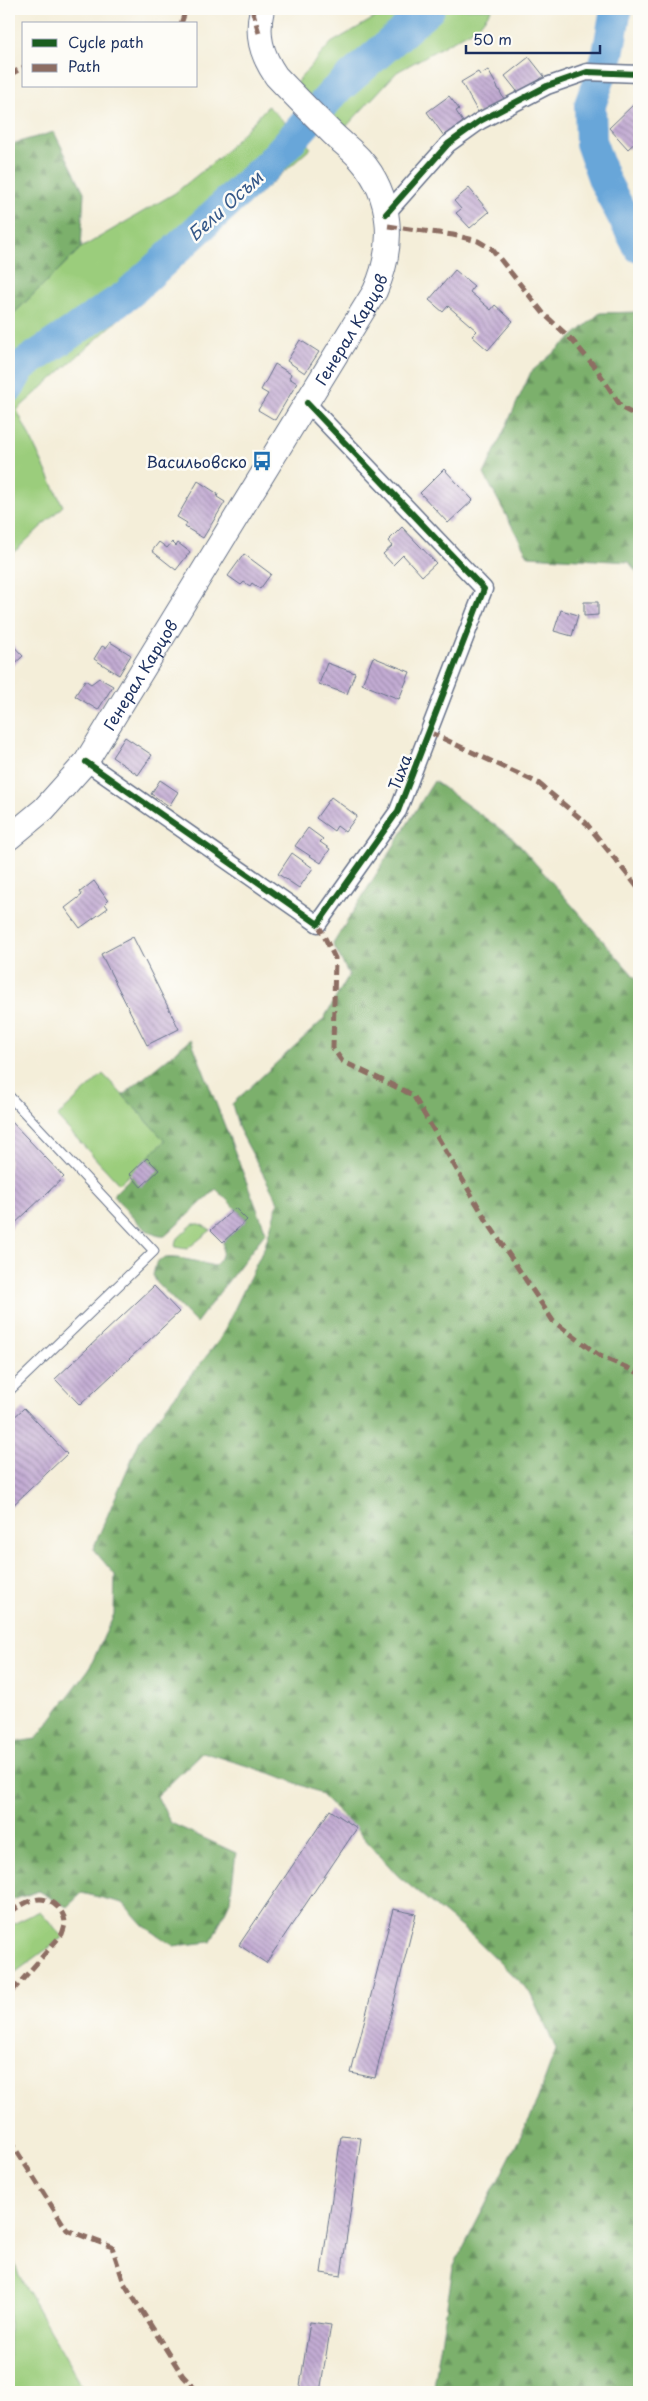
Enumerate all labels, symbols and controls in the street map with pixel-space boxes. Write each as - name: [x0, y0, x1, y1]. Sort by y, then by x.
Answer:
- legend: [22, 22, 198, 88]
- scale bar: [466, 22, 599, 54]
- text: 50 m: [473, 27, 512, 50]
- text: Cycle path: [68, 30, 144, 53]
- text: Path: [68, 54, 100, 77]
- water label: Бели Осъм: [181, 164, 269, 246]
- street label: Генерал Карцов: [308, 270, 393, 389]
- place label: Васильовско: [146, 449, 247, 473]
- bus stop icon: Васильовско: [251, 450, 273, 472]
- street label: Генерал Карцов: [96, 615, 183, 735]
- street label: Тиха: [381, 751, 417, 793]

